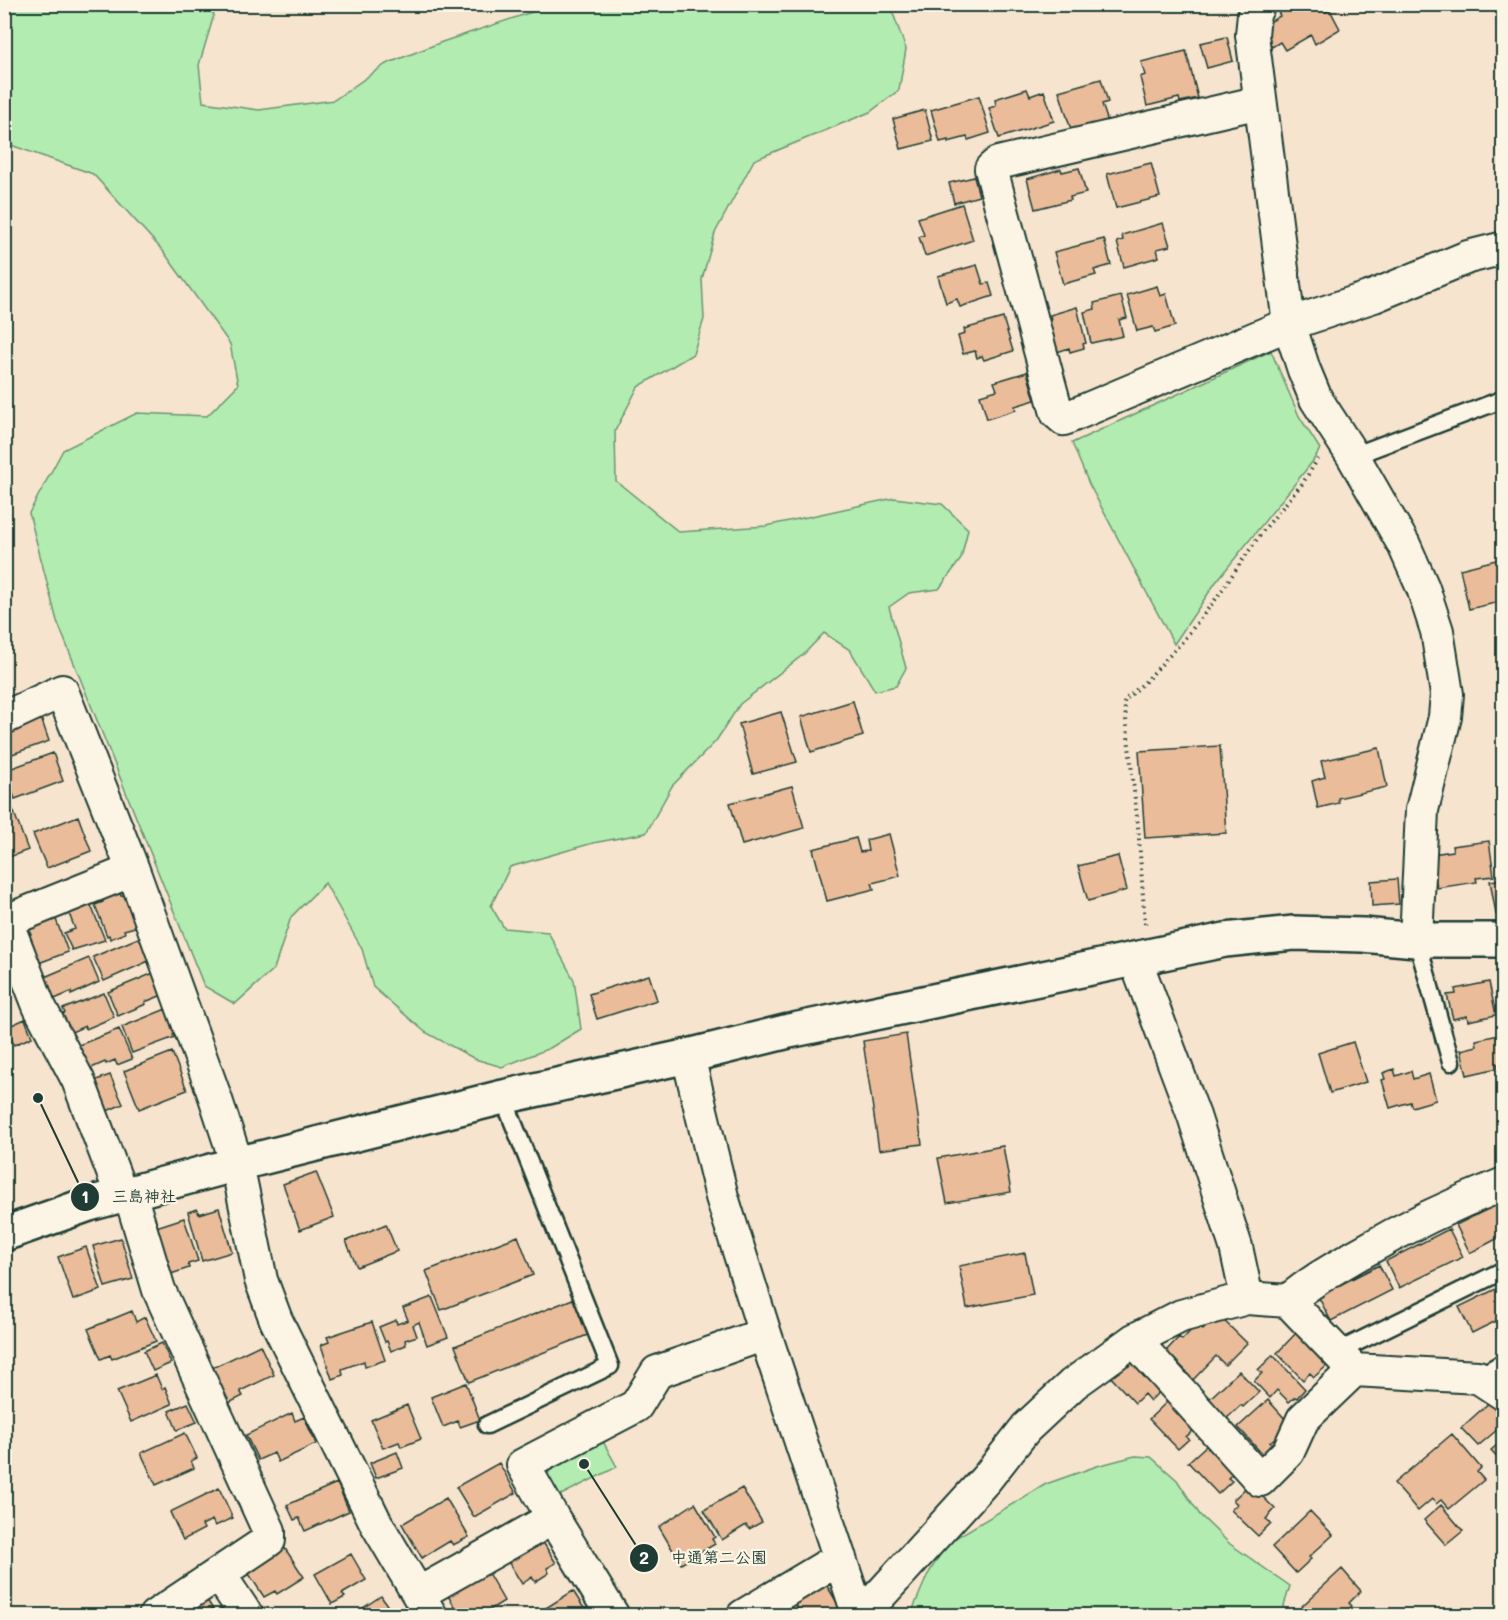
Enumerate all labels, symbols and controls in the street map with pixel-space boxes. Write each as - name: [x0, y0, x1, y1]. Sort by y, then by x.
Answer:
- callout: 三島神社: [70, 1180, 188, 1214]
- text: 1: [81, 1184, 89, 1208]
- text: 三島神社: [112, 1185, 176, 1206]
- callout: 中通第二公園: [629, 1541, 779, 1575]
- text: 2: [639, 1545, 649, 1569]
- text: 中通第二公園: [671, 1546, 767, 1567]

